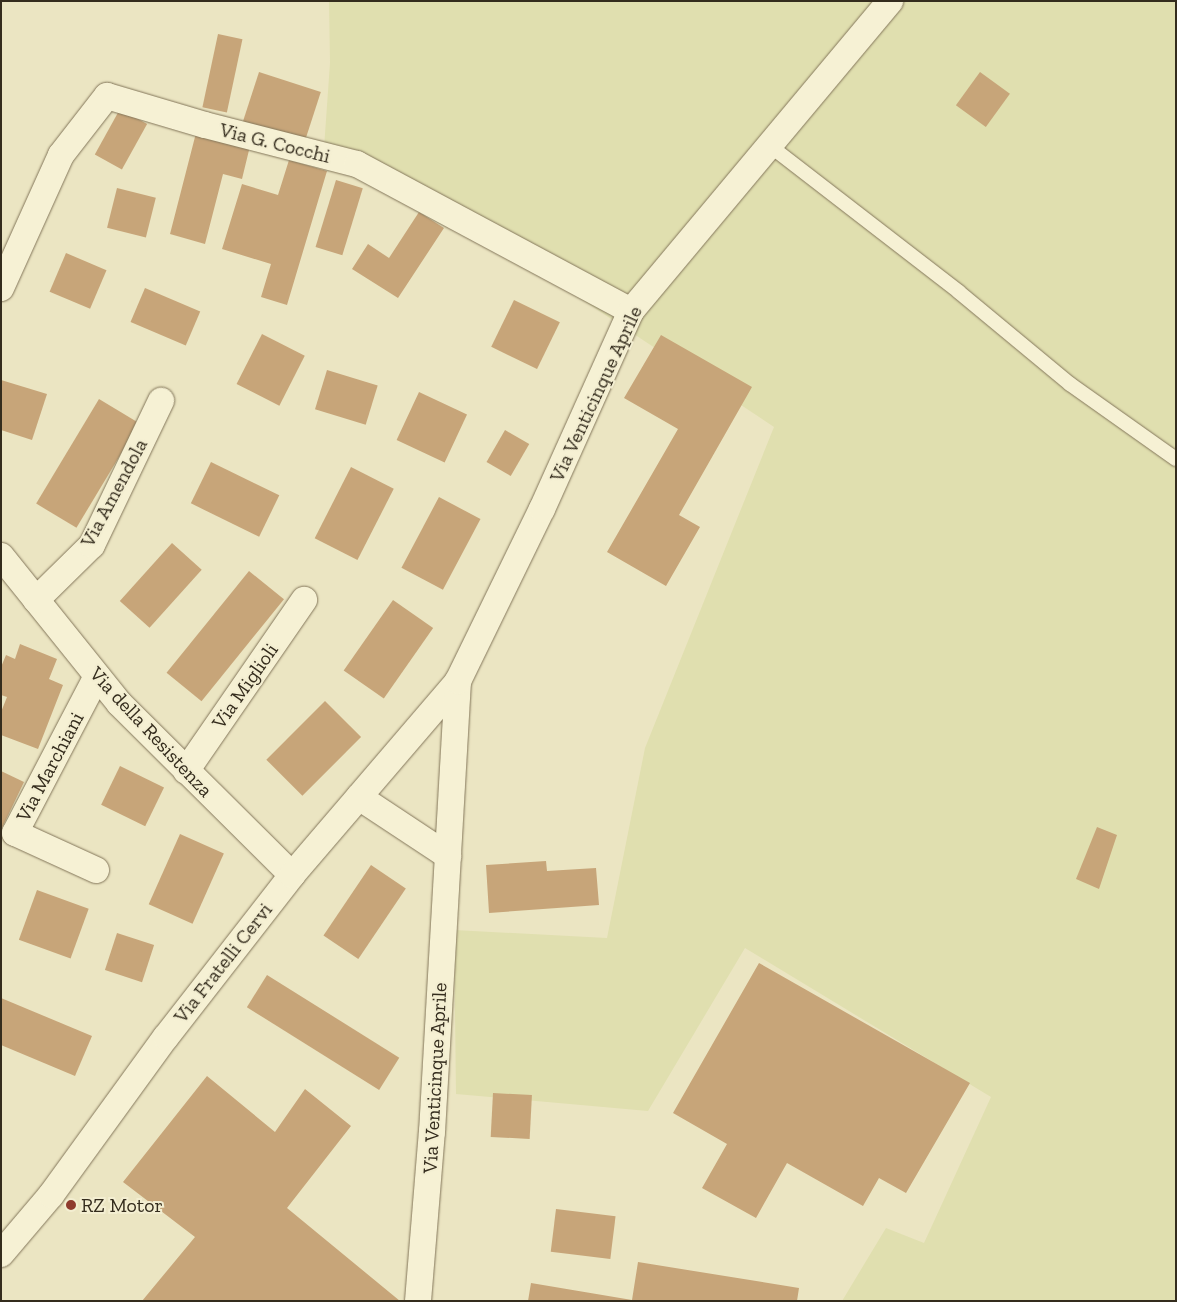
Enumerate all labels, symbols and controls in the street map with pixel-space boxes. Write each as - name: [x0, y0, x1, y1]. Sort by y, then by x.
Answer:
- street label: Via G. Cocchi: [217, 118, 333, 168]
- street label: Via Venticinque Aprile: [544, 302, 648, 486]
- street label: Via Amendola: [75, 435, 153, 551]
- street label: Via Miglioli: [207, 639, 283, 733]
- street label: Via della Resistenza: [84, 662, 218, 802]
- street label: Via Marchiani: [11, 708, 89, 826]
- street label: Via Fratelli Cervi: [169, 898, 277, 1028]
- street label: Via Venticinque Aprile: [418, 981, 452, 1175]
- place label: RZ Motor: [81, 1193, 163, 1217]
- marker: RZ Motor: [65, 1199, 77, 1211]

